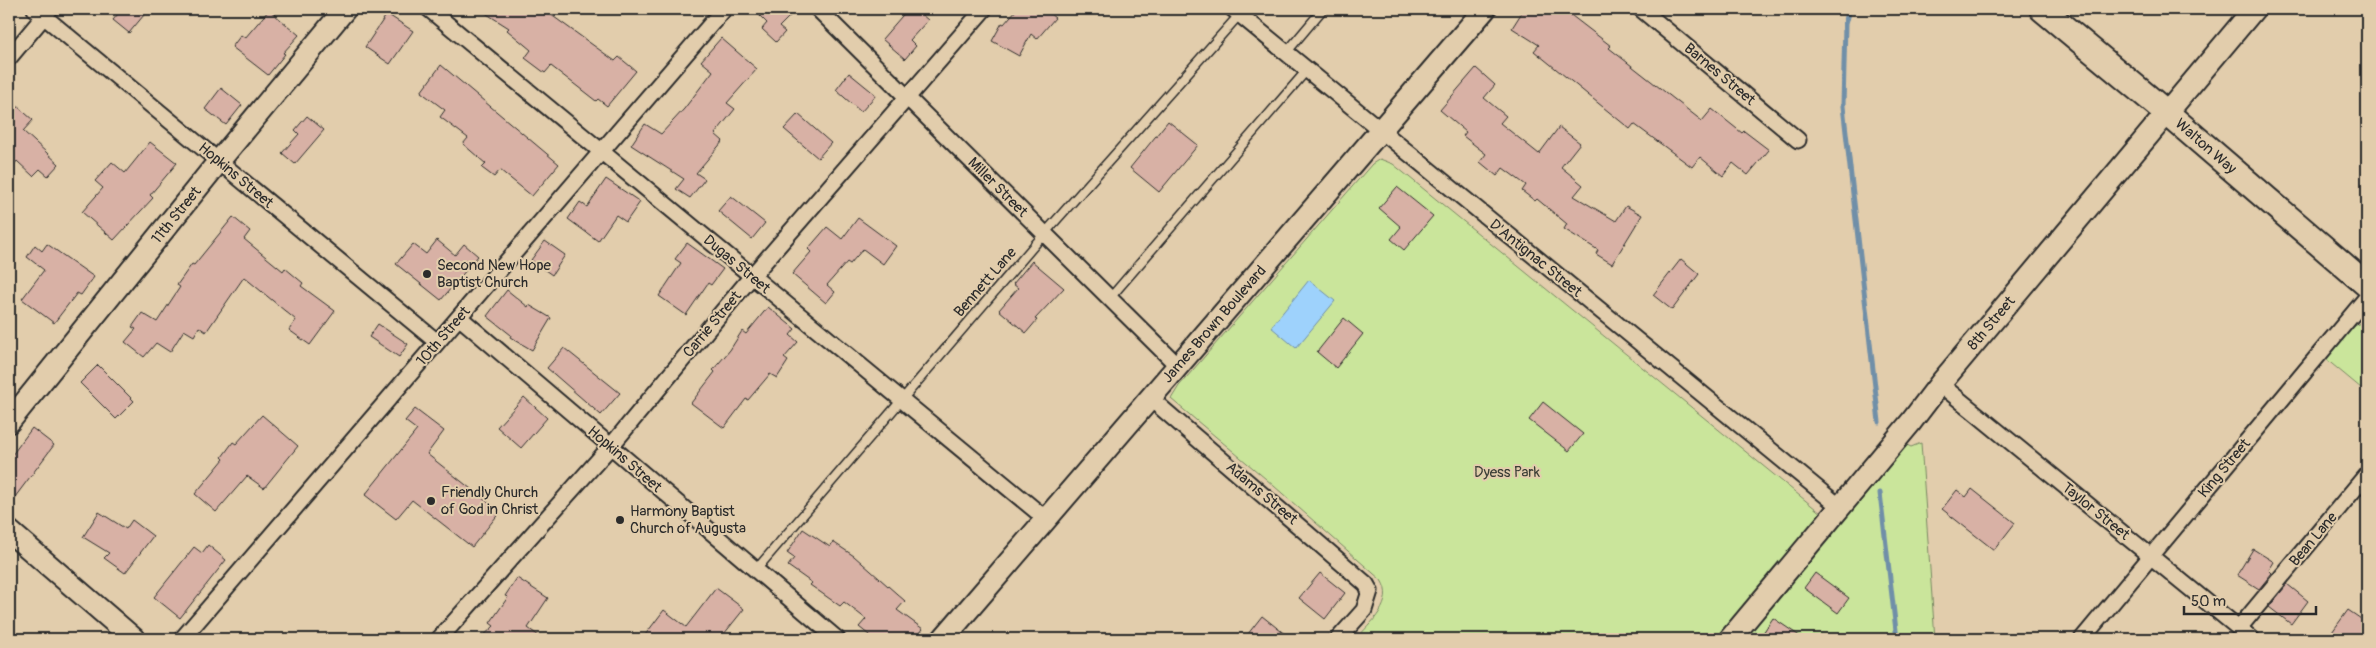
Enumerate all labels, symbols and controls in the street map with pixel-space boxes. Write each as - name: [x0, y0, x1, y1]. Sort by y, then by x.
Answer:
- street label: Barnes Street: [1680, 39, 1760, 110]
- street label: Walton Way: [2171, 115, 2241, 179]
- street label: Hopkins Street: [194, 138, 278, 213]
- street label: Miller Street: [964, 153, 1032, 222]
- street label: 11th Street: [147, 182, 206, 248]
- street label: D'Antignac Street: [1486, 215, 1587, 302]
- street label: Dugas Street: [699, 231, 775, 299]
- street label: Bennett Lane: [950, 243, 1021, 321]
- place label: Second New Hope Baptist Church: [437, 256, 551, 292]
- street label: James Brown Boulevard: [1158, 262, 1271, 387]
- marker: Second New Hope Baptist Church: [421, 268, 433, 280]
- street label: Carrie Street: [679, 286, 746, 361]
- street label: 8th Street: [1963, 292, 2020, 354]
- street label: 10th Street: [412, 302, 475, 370]
- street label: Hopkins Street: [584, 422, 666, 497]
- street label: King Street: [2194, 434, 2255, 502]
- street label: Adams Street: [1222, 458, 1302, 529]
- park label: Dyess Park: [1474, 463, 1541, 482]
- street label: Taylor Street: [2058, 478, 2134, 545]
- place label: Friendly Church of God in Christ: [441, 483, 539, 519]
- marker: Friendly Church of God in Christ: [425, 495, 437, 507]
- place label: Harmony Baptist Church of Augusta: [630, 502, 746, 538]
- street label: Bean Lane: [2285, 508, 2342, 570]
- marker: Harmony Baptist Church of Augusta: [614, 514, 626, 526]
- scale bar: [2184, 583, 2316, 615]
- text: 50 m: [2191, 592, 2226, 611]

